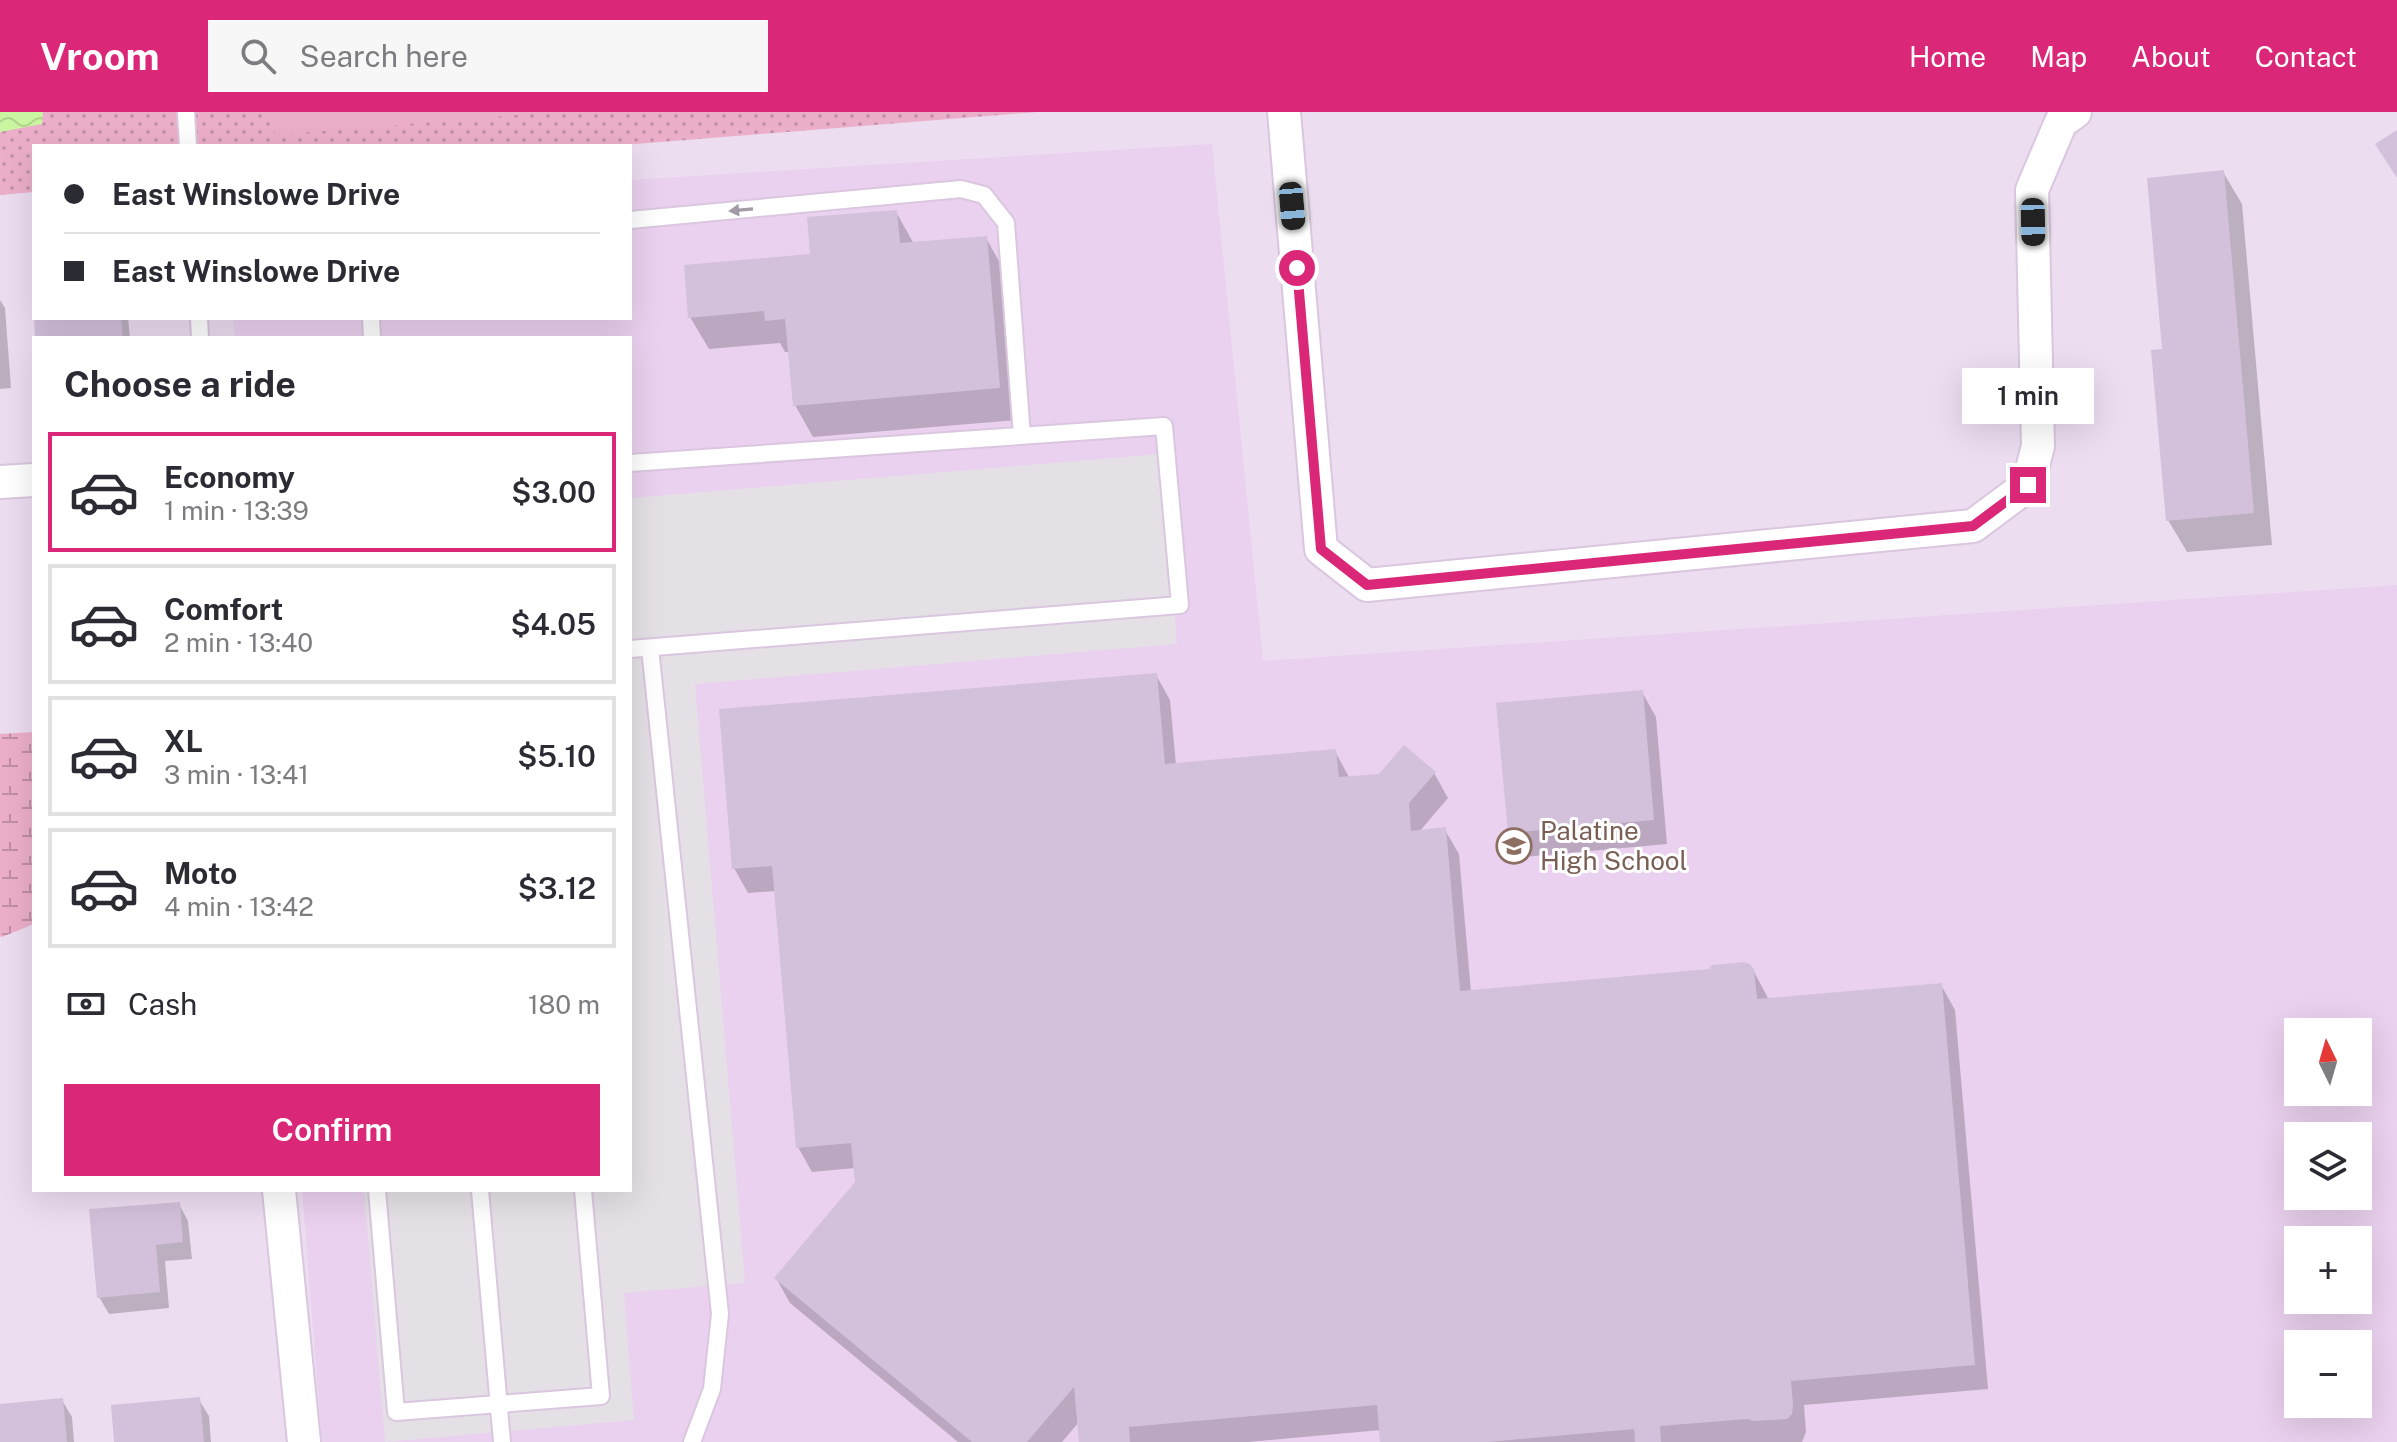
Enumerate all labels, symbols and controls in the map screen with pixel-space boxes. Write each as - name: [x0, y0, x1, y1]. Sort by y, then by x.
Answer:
- search box: [208, 20, 768, 92]
- text: Vroom: [40, 34, 160, 79]
- icon: search: [236, 34, 280, 78]
- text: Search here: [300, 38, 468, 74]
- text: Home: [1909, 40, 1986, 73]
- text: Map: [2030, 40, 2087, 73]
- text: About: [2131, 40, 2211, 73]
- text: Contact: [2255, 40, 2357, 73]
- text: East Winslowe Drive: [112, 176, 400, 212]
- car: [1278, 181, 1306, 231]
- car: [2021, 198, 2045, 246]
- one-way arrow: [728, 203, 753, 216]
- route start: [1279, 250, 1315, 286]
- text: East Winslowe Drive: [112, 253, 400, 289]
- text: Choose a ride: [64, 363, 296, 405]
- callout: 1 min: [1962, 369, 2094, 425]
- text: 1 min: [1997, 380, 2059, 411]
- icon: car: [68, 456, 140, 528]
- text: Economy: [164, 459, 295, 495]
- route end: [2010, 467, 2046, 503]
- text: $3.00: [511, 474, 596, 510]
- text: 1 min · 13:39: [164, 495, 309, 526]
- icon: car: [68, 588, 140, 660]
- text: Comfort: [164, 591, 283, 627]
- text: $4.05: [510, 606, 596, 642]
- text: 2 min · 13:40: [164, 627, 313, 658]
- icon: car: [68, 720, 140, 792]
- text: XL: [164, 723, 203, 759]
- text: $5.10: [517, 738, 596, 774]
- text: 3 min · 13:41: [164, 759, 309, 790]
- place label: Palatine High School: [1540, 815, 1687, 876]
- school or university icon: Palatine High School: [1495, 827, 1533, 865]
- icon: car: [68, 852, 140, 924]
- text: Moto: [164, 855, 237, 891]
- text: $3.12: [518, 870, 596, 906]
- text: 4 min · 13:42: [164, 891, 314, 922]
- icon: cash: [64, 982, 108, 1026]
- text: Cash: [128, 986, 197, 1022]
- text: 180 m: [528, 989, 600, 1020]
- north arrow: [2284, 1018, 2372, 1106]
- map controls: [2284, 1018, 2372, 1418]
- button: Confirm: [64, 1084, 600, 1176]
- button: layers: [2284, 1122, 2372, 1210]
- button: +: [2284, 1226, 2372, 1314]
- button: −: [2284, 1330, 2372, 1418]

